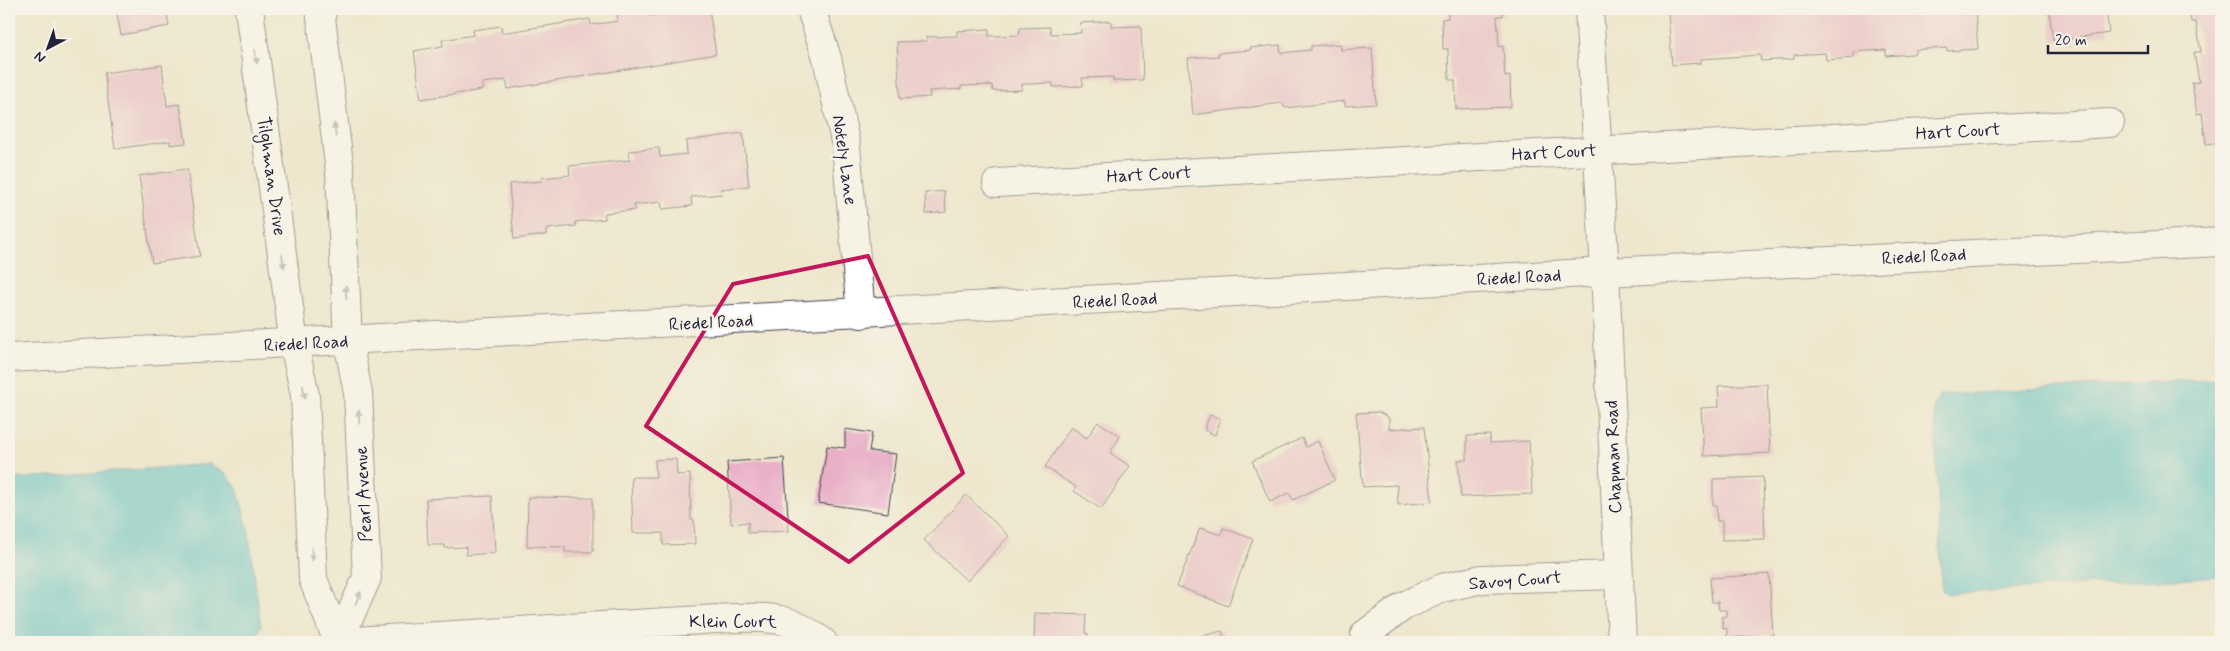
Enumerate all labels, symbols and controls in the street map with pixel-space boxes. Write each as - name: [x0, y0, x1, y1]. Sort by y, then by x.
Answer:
- north arrow: [22, 22, 72, 72]
- scale bar: [2048, 22, 2148, 54]
- text: 20 m: [2055, 31, 2087, 51]
- text: N: [31, 47, 50, 67]
- one-way arrow: [252, 49, 260, 65]
- street label: Notely Lane: [826, 114, 862, 207]
- street label: Tilghman Drive: [250, 115, 291, 237]
- street label: Hart Court: [1915, 118, 2001, 146]
- one-way arrow: [331, 122, 339, 138]
- street label: Hart Court: [1511, 139, 1597, 167]
- street label: Hart Court: [1106, 161, 1192, 189]
- street label: Riedel Road: [1881, 243, 1967, 271]
- one-way arrow: [279, 254, 287, 270]
- street label: Riedel Road: [1476, 264, 1562, 292]
- one-way arrow: [342, 284, 350, 300]
- street label: Riedel Road: [1072, 287, 1158, 315]
- street label: Riedel Road: [668, 309, 754, 337]
- street label: Riedel Road: [263, 330, 349, 358]
- one-way arrow: [300, 384, 308, 400]
- street label: Chapman Road: [1600, 400, 1628, 514]
- one-way arrow: [354, 409, 362, 425]
- street label: Pearl Avenue: [349, 445, 378, 543]
- one-way arrow: [308, 546, 316, 562]
- street label: Savoy Court: [1468, 566, 1562, 596]
- one-way arrow: [354, 591, 362, 605]
- street label: Klein Court: [689, 610, 777, 634]

